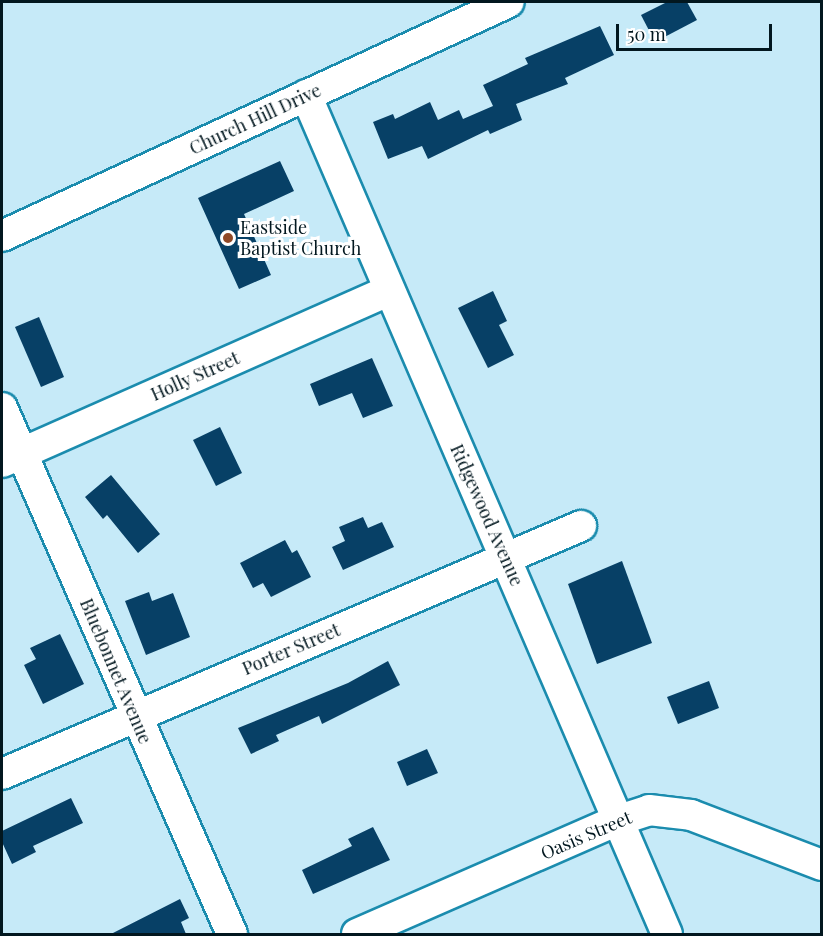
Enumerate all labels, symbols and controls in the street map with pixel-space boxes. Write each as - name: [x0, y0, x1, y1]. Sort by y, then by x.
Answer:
- scale bar: [619, 12, 775, 50]
- text: 50 m: [627, 22, 666, 46]
- street label: Church Hill Drive: [186, 79, 324, 159]
- place label: Eastside Baptist Church: [240, 217, 362, 260]
- marker: Eastside Baptist Church: [221, 231, 235, 245]
- street label: Holly Street: [147, 347, 243, 405]
- street label: Ridgewood Avenue: [446, 440, 528, 590]
- street label: Bluebonnet Avenue: [75, 595, 157, 747]
- street label: Porter Street: [239, 619, 343, 679]
- street label: Oasis Street: [537, 806, 635, 864]

